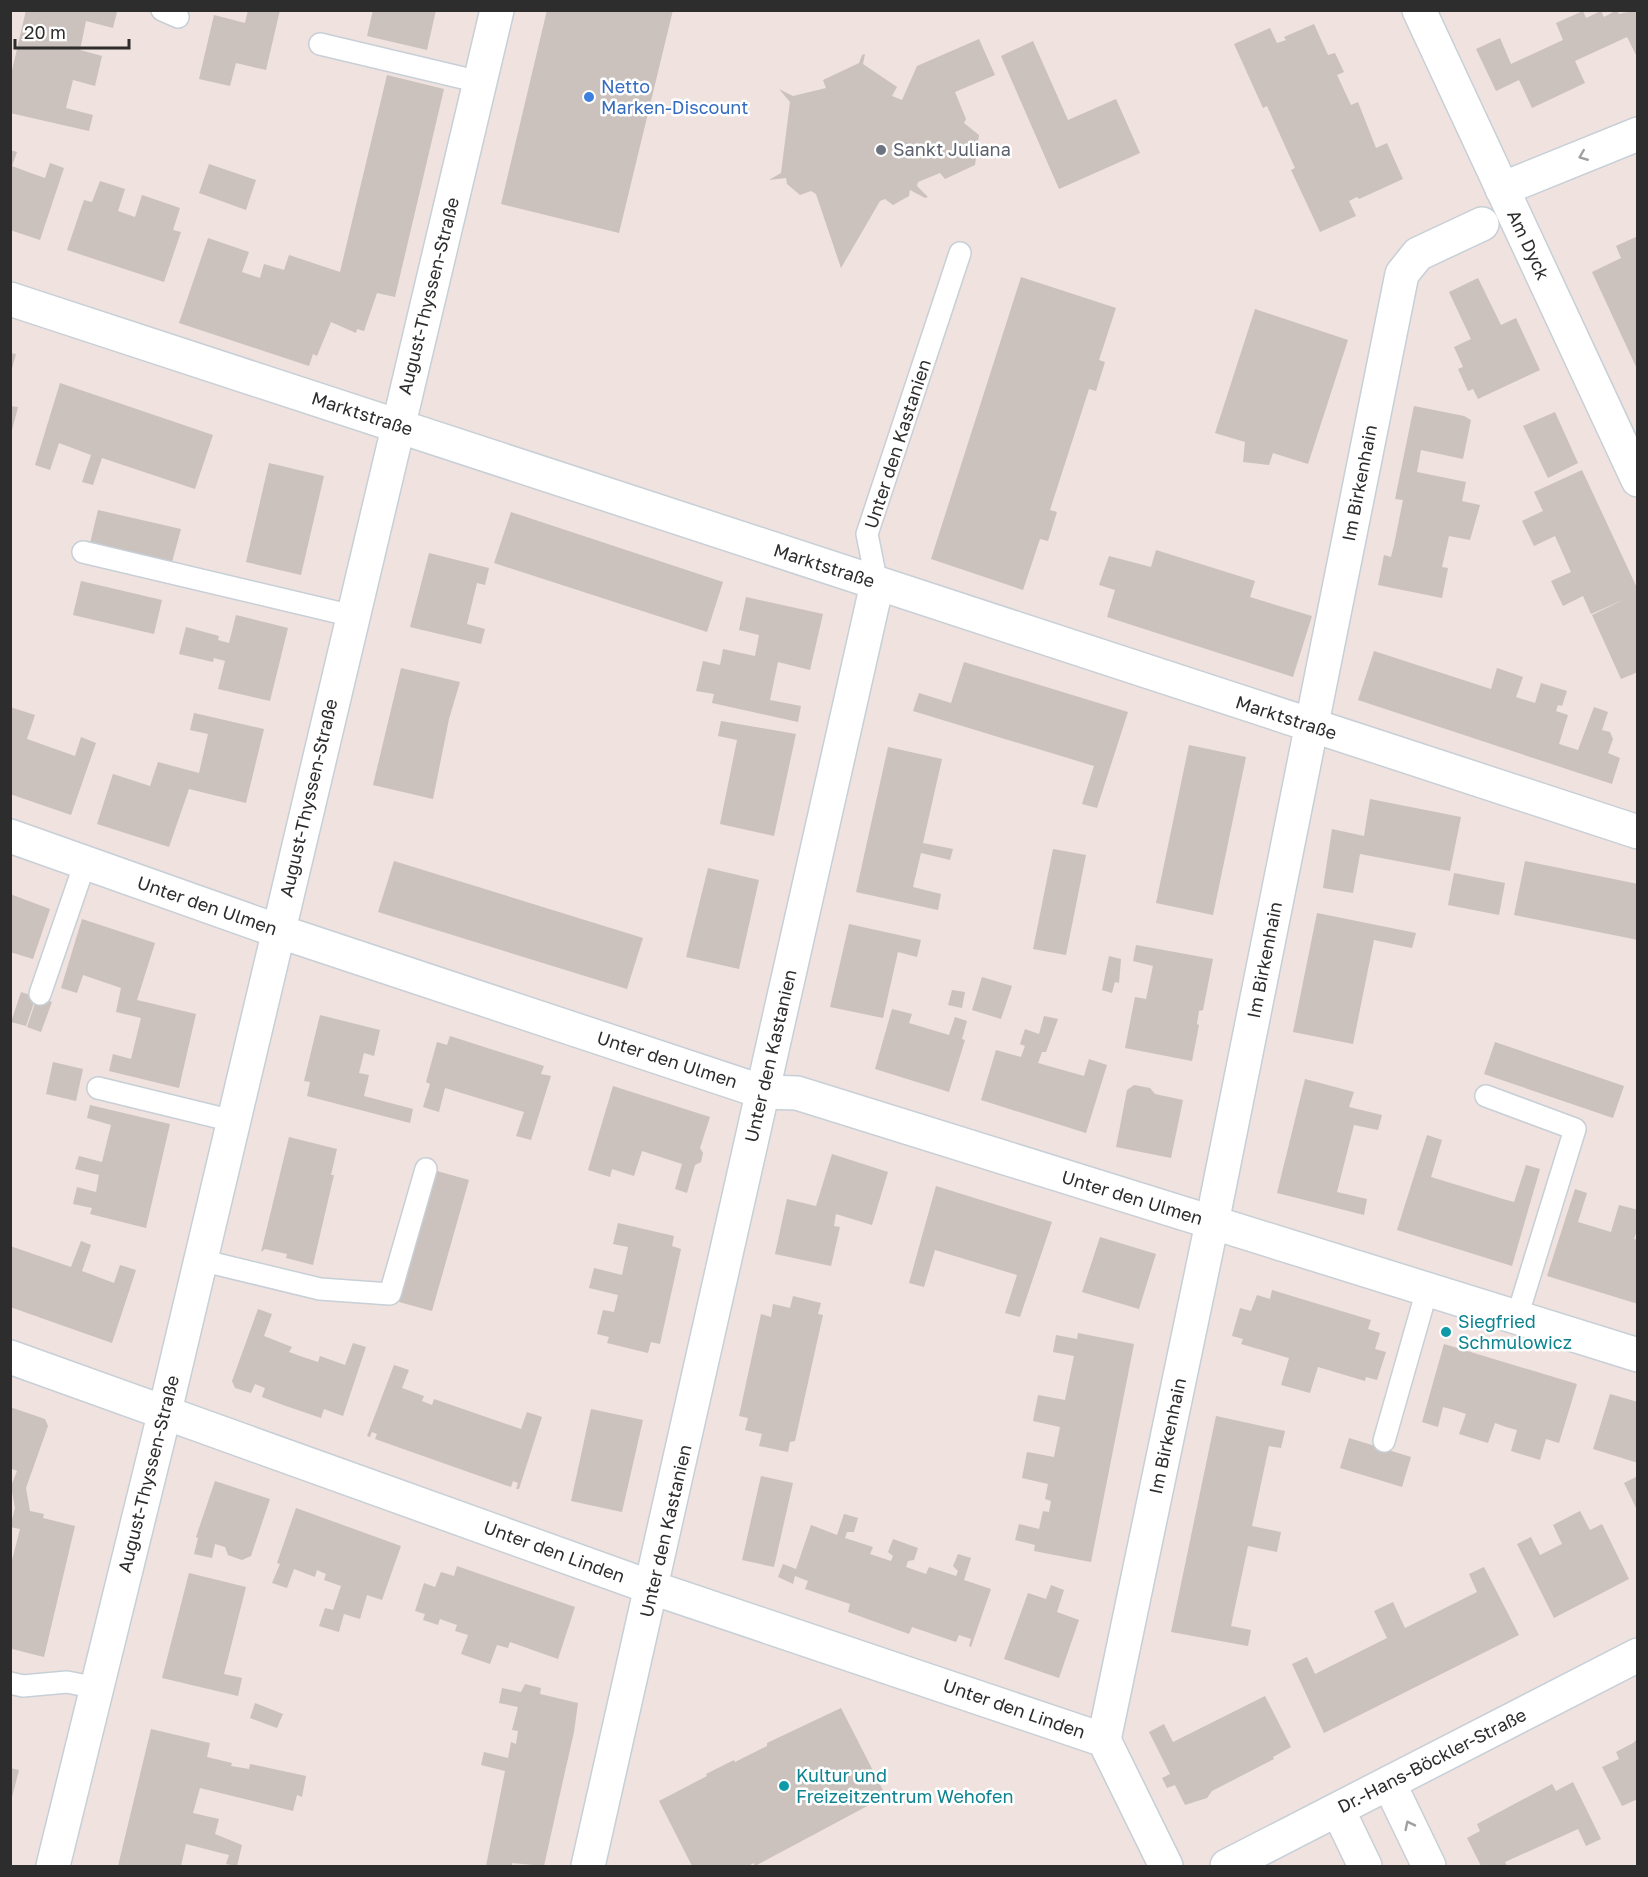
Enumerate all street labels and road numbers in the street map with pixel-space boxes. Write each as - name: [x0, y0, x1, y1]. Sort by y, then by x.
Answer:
- street label: August-Thyssen-Straße: [393, 195, 463, 397]
- street label: Am Dyck: [1503, 206, 1555, 283]
- street label: Unter den Kastanien: [859, 356, 935, 531]
- street label: Marktstraße: [309, 386, 416, 440]
- street label: Im Birkenhain: [1337, 423, 1381, 543]
- street label: Marktstraße: [771, 538, 878, 592]
- street label: Marktstraße: [1233, 690, 1340, 744]
- street label: August-Thyssen-Straße: [274, 696, 342, 899]
- street label: Unter den Ulmen: [134, 871, 280, 939]
- street label: Im Birkenhain: [1242, 900, 1286, 1020]
- street label: Unter den Kastanien: [739, 967, 801, 1144]
- street label: Unter den Ulmen: [594, 1026, 740, 1092]
- street label: Unter den Ulmen: [1059, 1165, 1206, 1229]
- street label: August-Thyssen-Straße: [113, 1373, 183, 1575]
- street label: Im Birkenhain: [1144, 1376, 1190, 1496]
- street label: Unter den Kastanien: [634, 1442, 696, 1619]
- street label: Unter den Linden: [481, 1515, 628, 1587]
- street label: Unter den Linden: [940, 1673, 1088, 1743]
- street label: Dr.-Hans-Böckler-Straße: [1333, 1703, 1530, 1817]

